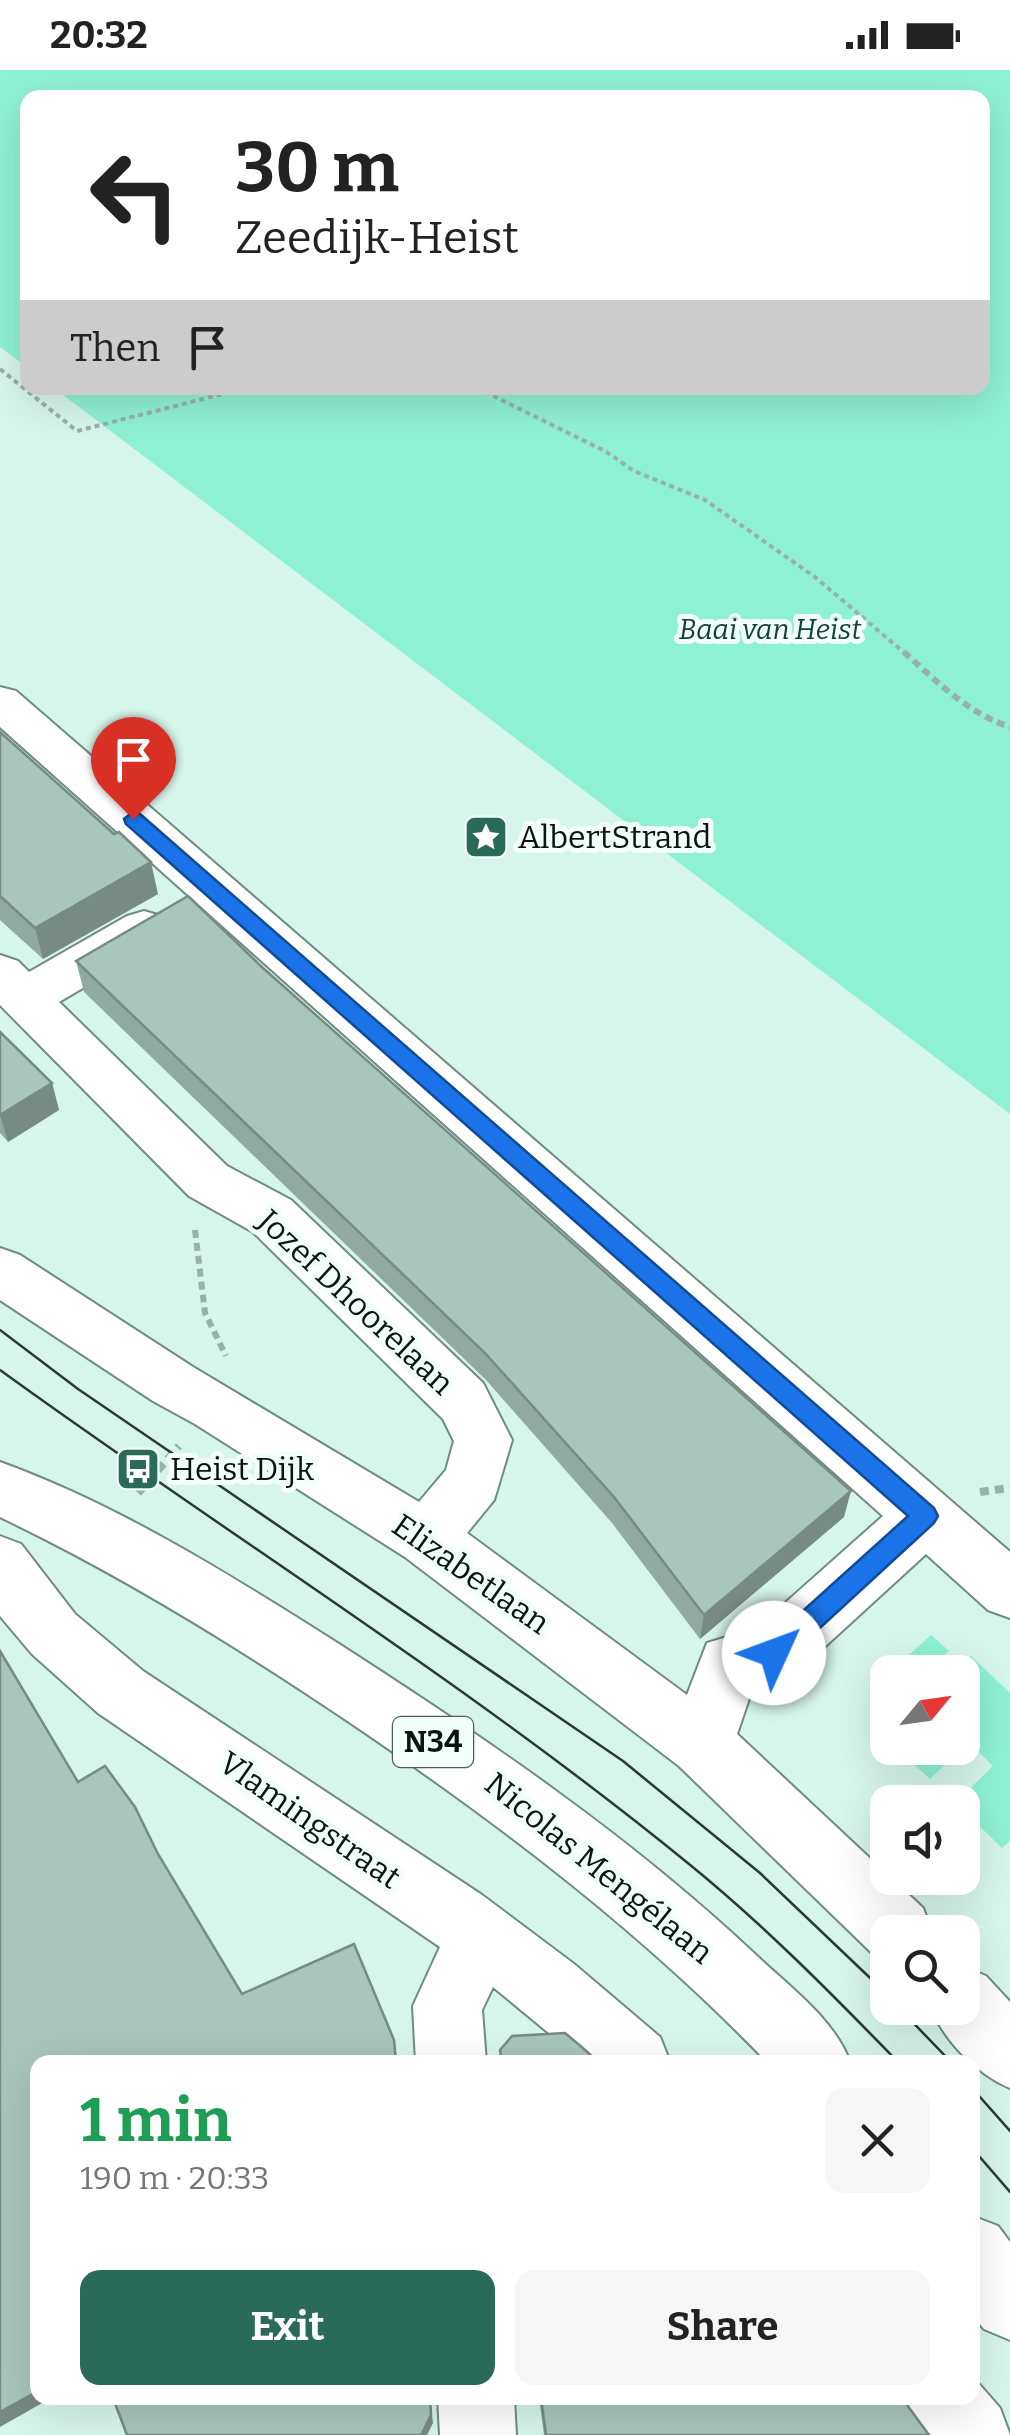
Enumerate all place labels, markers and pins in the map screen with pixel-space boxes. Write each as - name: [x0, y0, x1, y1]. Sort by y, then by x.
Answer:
- pin: [91, 717, 176, 820]
- place icon: AlbertStrand: [463, 814, 509, 860]
- place label: AlbertStrand: [518, 818, 711, 856]
- bus stop icon: Heist Dijk: [115, 1446, 161, 1492]
- place label: Heist Dijk: [170, 1450, 314, 1488]

